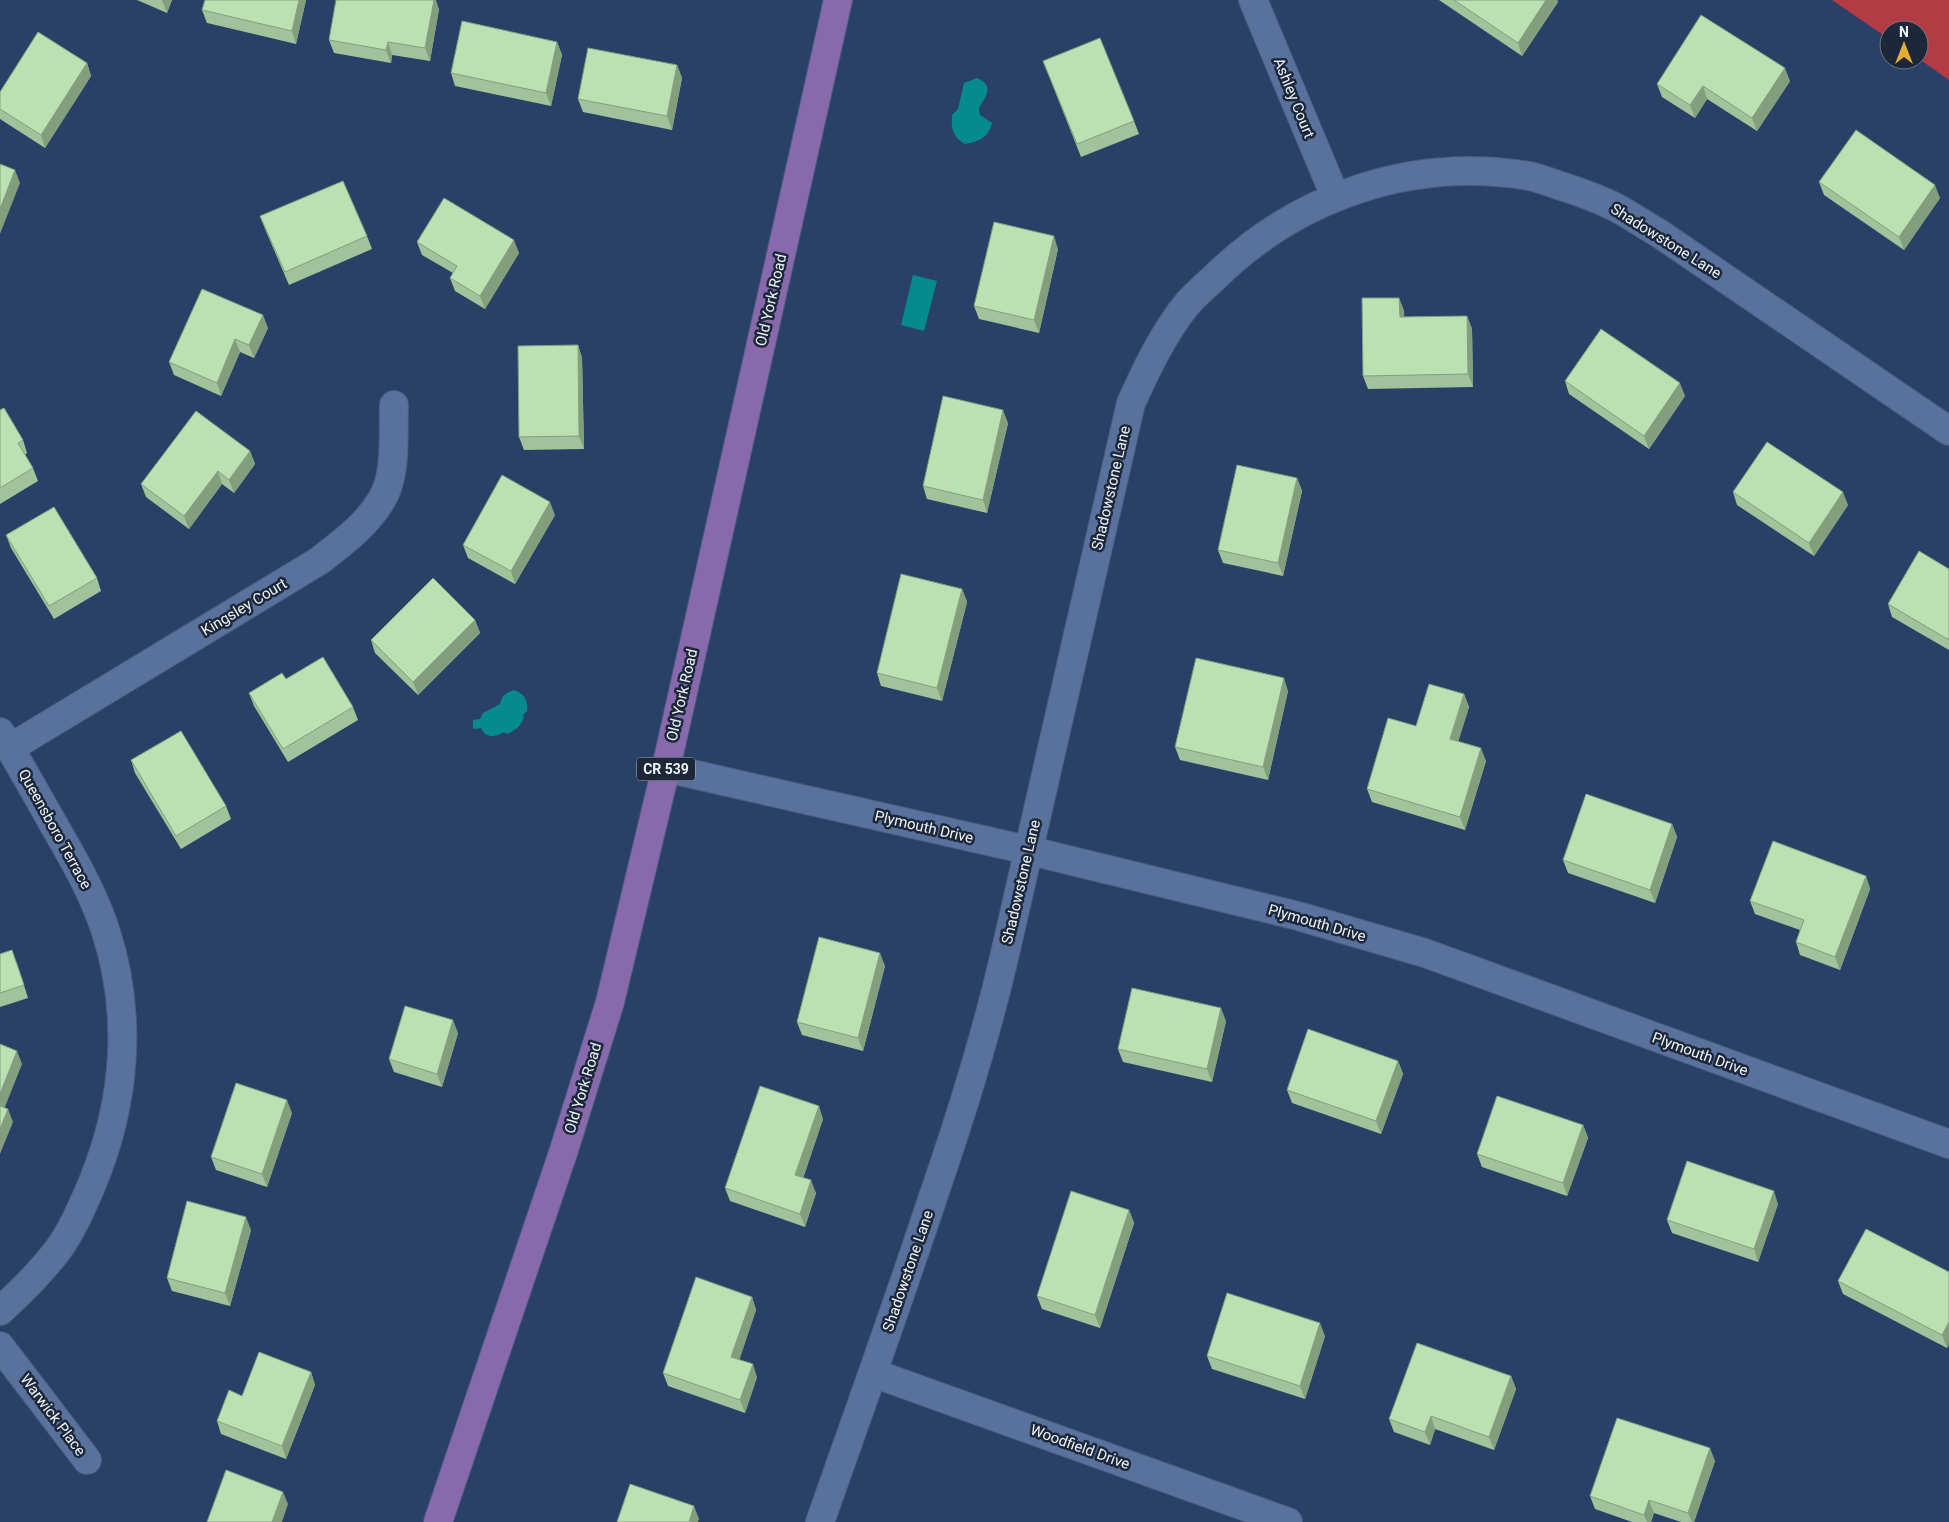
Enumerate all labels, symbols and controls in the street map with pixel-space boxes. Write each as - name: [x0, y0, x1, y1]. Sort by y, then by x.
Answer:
- north arrow: [1879, 20, 1929, 70]
- text: N: [1899, 24, 1909, 40]
- street label: Ashley Court: [1270, 55, 1318, 141]
- street label: Shadowstone Lane: [1607, 200, 1725, 282]
- street label: Old York Road: [752, 252, 790, 348]
- street label: Shadowstone Lane: [1088, 424, 1134, 552]
- street label: Kingsley Court: [198, 574, 290, 640]
- street label: Old York Road: [663, 647, 701, 743]
- road number: CR 539: [637, 758, 695, 781]
- street label: Queensboro Terrace: [15, 766, 95, 892]
- street label: Plymouth Drive: [873, 807, 975, 847]
- street label: Shadowstone Lane: [998, 818, 1044, 946]
- street label: Plymouth Drive: [1266, 900, 1368, 946]
- street label: Plymouth Drive: [1650, 1028, 1750, 1080]
- street label: Old York Road: [561, 1040, 605, 1136]
- street label: Shadowstone Lane: [879, 1208, 937, 1334]
- street label: Warwick Place: [16, 1371, 90, 1459]
- street label: Woodfield Drive: [1028, 1421, 1132, 1473]

